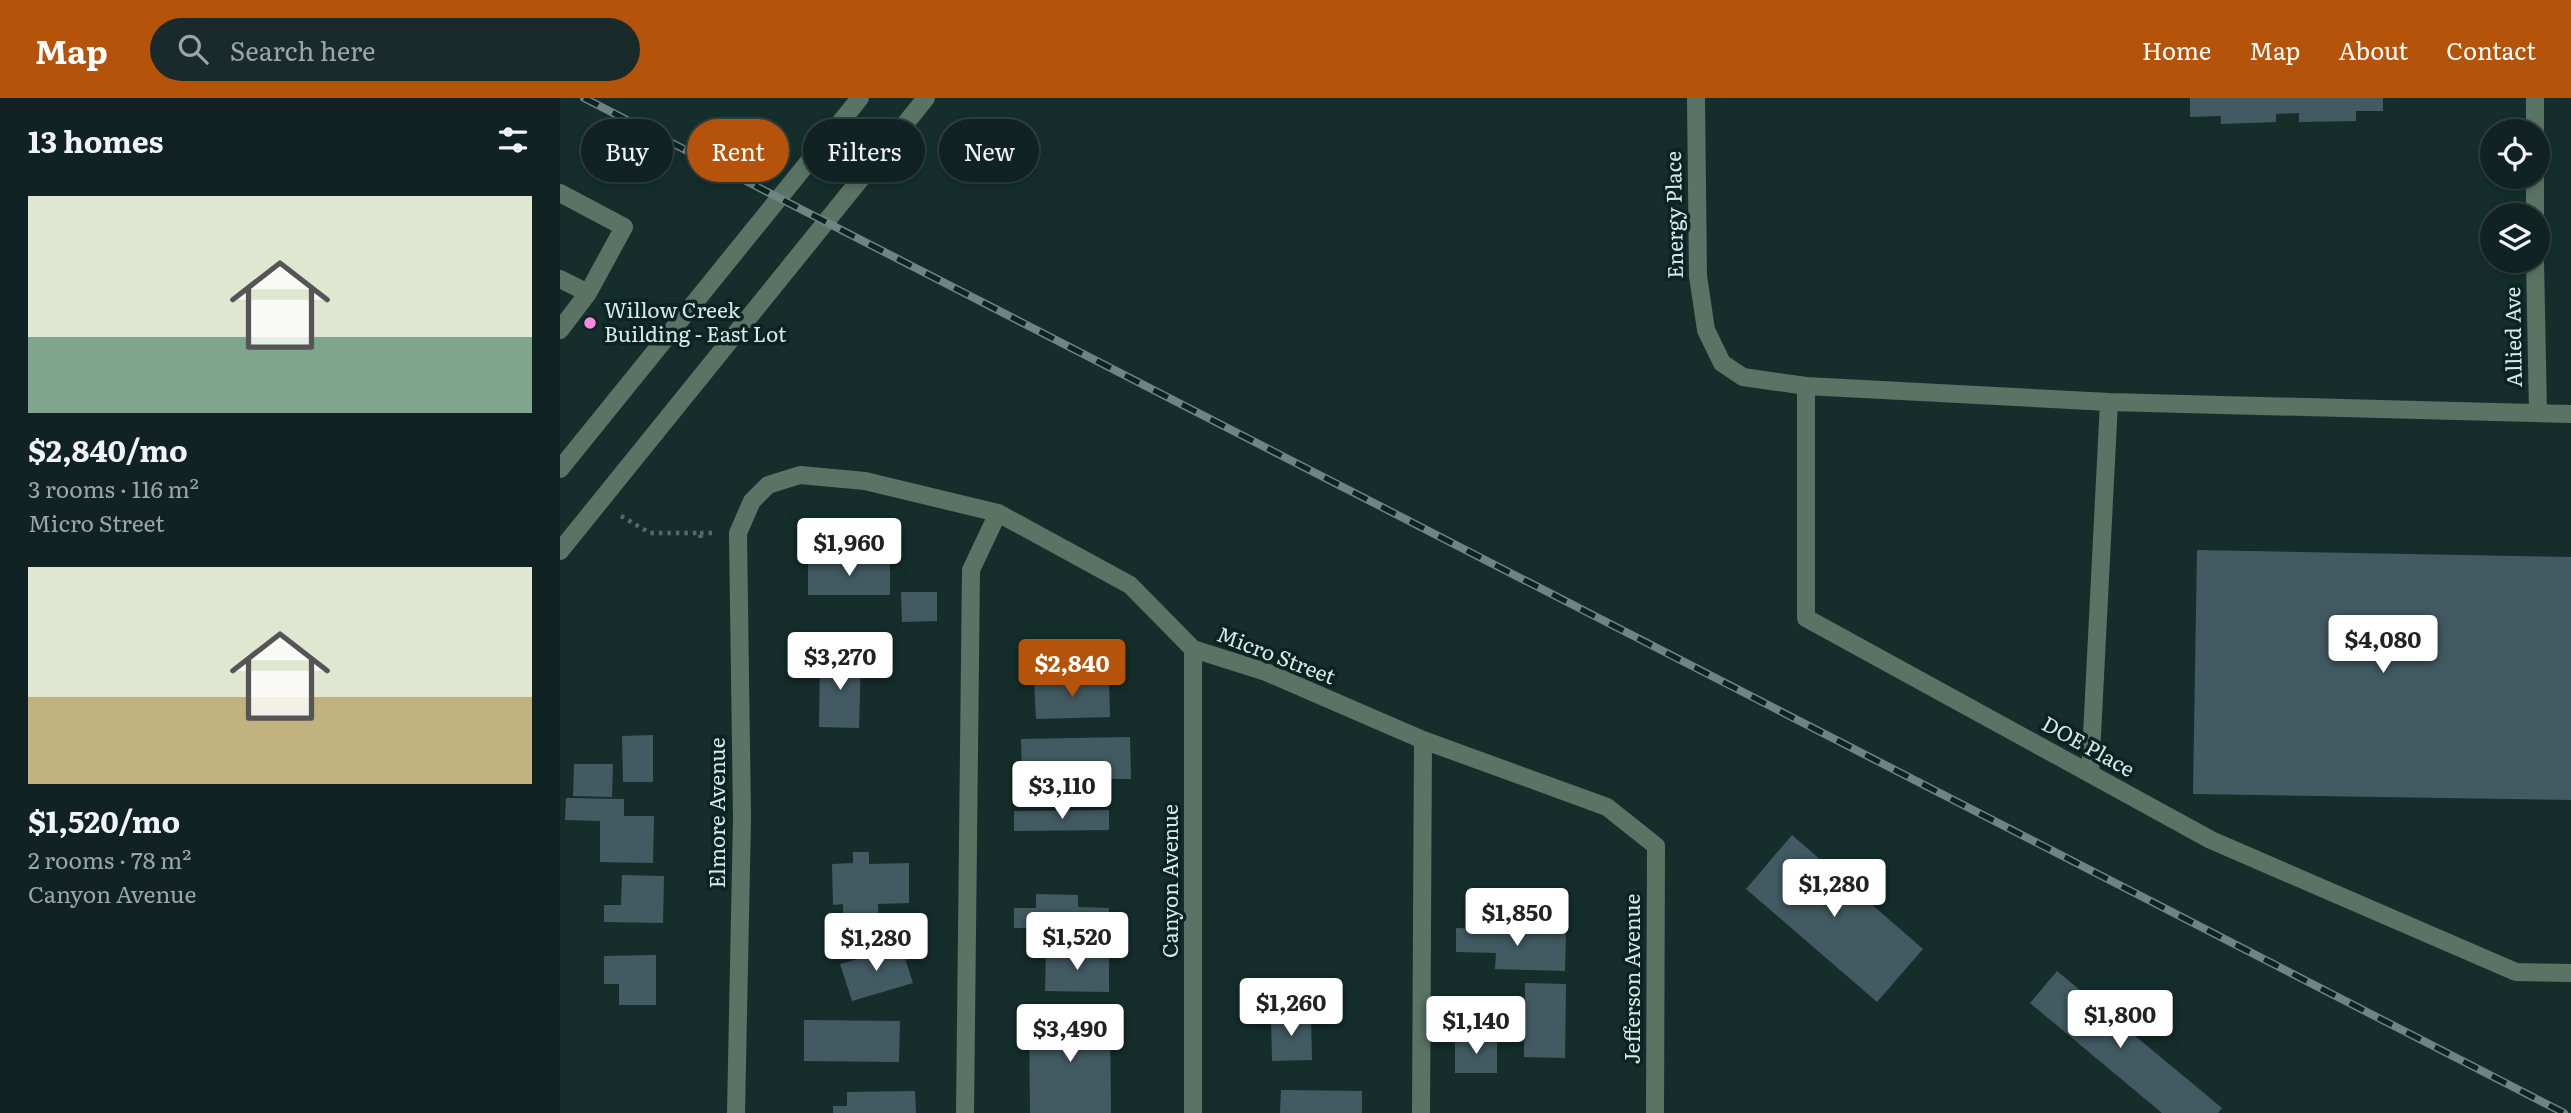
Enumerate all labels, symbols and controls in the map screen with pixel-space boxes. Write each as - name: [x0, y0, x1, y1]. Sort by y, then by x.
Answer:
- search box: [150, 18, 640, 81]
- text: Map: [35, 25, 108, 74]
- icon: search: [174, 30, 212, 68]
- text: Search here: [230, 30, 376, 69]
- text: Home: [2142, 32, 2211, 67]
- text: Map: [2249, 32, 2300, 67]
- text: About: [2338, 32, 2408, 67]
- text: Contact: [2446, 32, 2536, 67]
- text: 13 homes: [28, 118, 164, 162]
- chip: Buy: [581, 119, 673, 182]
- chip: Rent: [687, 119, 789, 182]
- chip: Filters: [803, 119, 925, 182]
- chip: New: [939, 119, 1039, 182]
- map controls: [2480, 119, 2550, 273]
- button: locate: [2480, 119, 2550, 189]
- icon: filters: [494, 121, 532, 159]
- street label: Energy Place: [1656, 151, 1689, 279]
- button: layers: [2480, 203, 2550, 273]
- icon: home: [217, 242, 343, 368]
- street label: Allied Ave: [2495, 286, 2528, 388]
- place label: Willow Creek Building - East Lot: [604, 293, 787, 348]
- marker: Willow Creek Building - East Lot: [582, 315, 598, 331]
- text: $2,840/mo: [28, 427, 188, 471]
- text: 3 rooms · 116 m²: [28, 471, 199, 505]
- text: Micro Street: [28, 505, 165, 539]
- pin: $1,960: [792, 518, 906, 578]
- text: $1,960: [813, 524, 885, 558]
- icon: home: [217, 613, 343, 739]
- pin: $4,080: [2326, 616, 2440, 675]
- street label: Micro Street: [1213, 617, 1341, 691]
- text: $4,080: [2345, 621, 2421, 655]
- pin: $3,270: [783, 632, 897, 692]
- text: $3,270: [804, 638, 876, 672]
- pin: $2,840: [1015, 640, 1129, 699]
- text: $2,840: [1034, 645, 1110, 679]
- street label: DOE Place: [2037, 707, 2141, 783]
- street label: Elmore Avenue: [700, 737, 731, 889]
- pin: $3,110: [1005, 762, 1119, 821]
- text: $3,110: [1028, 767, 1096, 801]
- text: $1,520/mo: [28, 798, 180, 842]
- street label: Canyon Avenue: [1153, 804, 1184, 958]
- text: 2 rooms · 78 m²: [28, 842, 191, 876]
- pin: $1,280: [1777, 860, 1891, 919]
- text: $1,280: [1799, 865, 1869, 899]
- text: Canyon Avenue: [28, 876, 196, 910]
- pin: $1,850: [1460, 888, 1574, 948]
- text: $1,850: [1482, 894, 1552, 928]
- street label: Jefferson Avenue: [1615, 894, 1646, 1064]
- pin: $1,520: [1020, 912, 1134, 972]
- pin: $1,280: [819, 914, 933, 973]
- text: $1,520: [1042, 918, 1112, 952]
- text: $1,280: [841, 919, 911, 953]
- pin: $1,260: [1234, 978, 1348, 1038]
- text: $1,260: [1256, 984, 1326, 1018]
- pin: $1,800: [2063, 990, 2177, 1050]
- pin: $1,140: [1419, 996, 1533, 1056]
- text: $1,800: [2084, 996, 2156, 1030]
- text: $1,140: [1442, 1002, 1510, 1036]
- pin: $3,490: [1013, 1004, 1127, 1064]
- text: $3,490: [1033, 1010, 1107, 1044]

